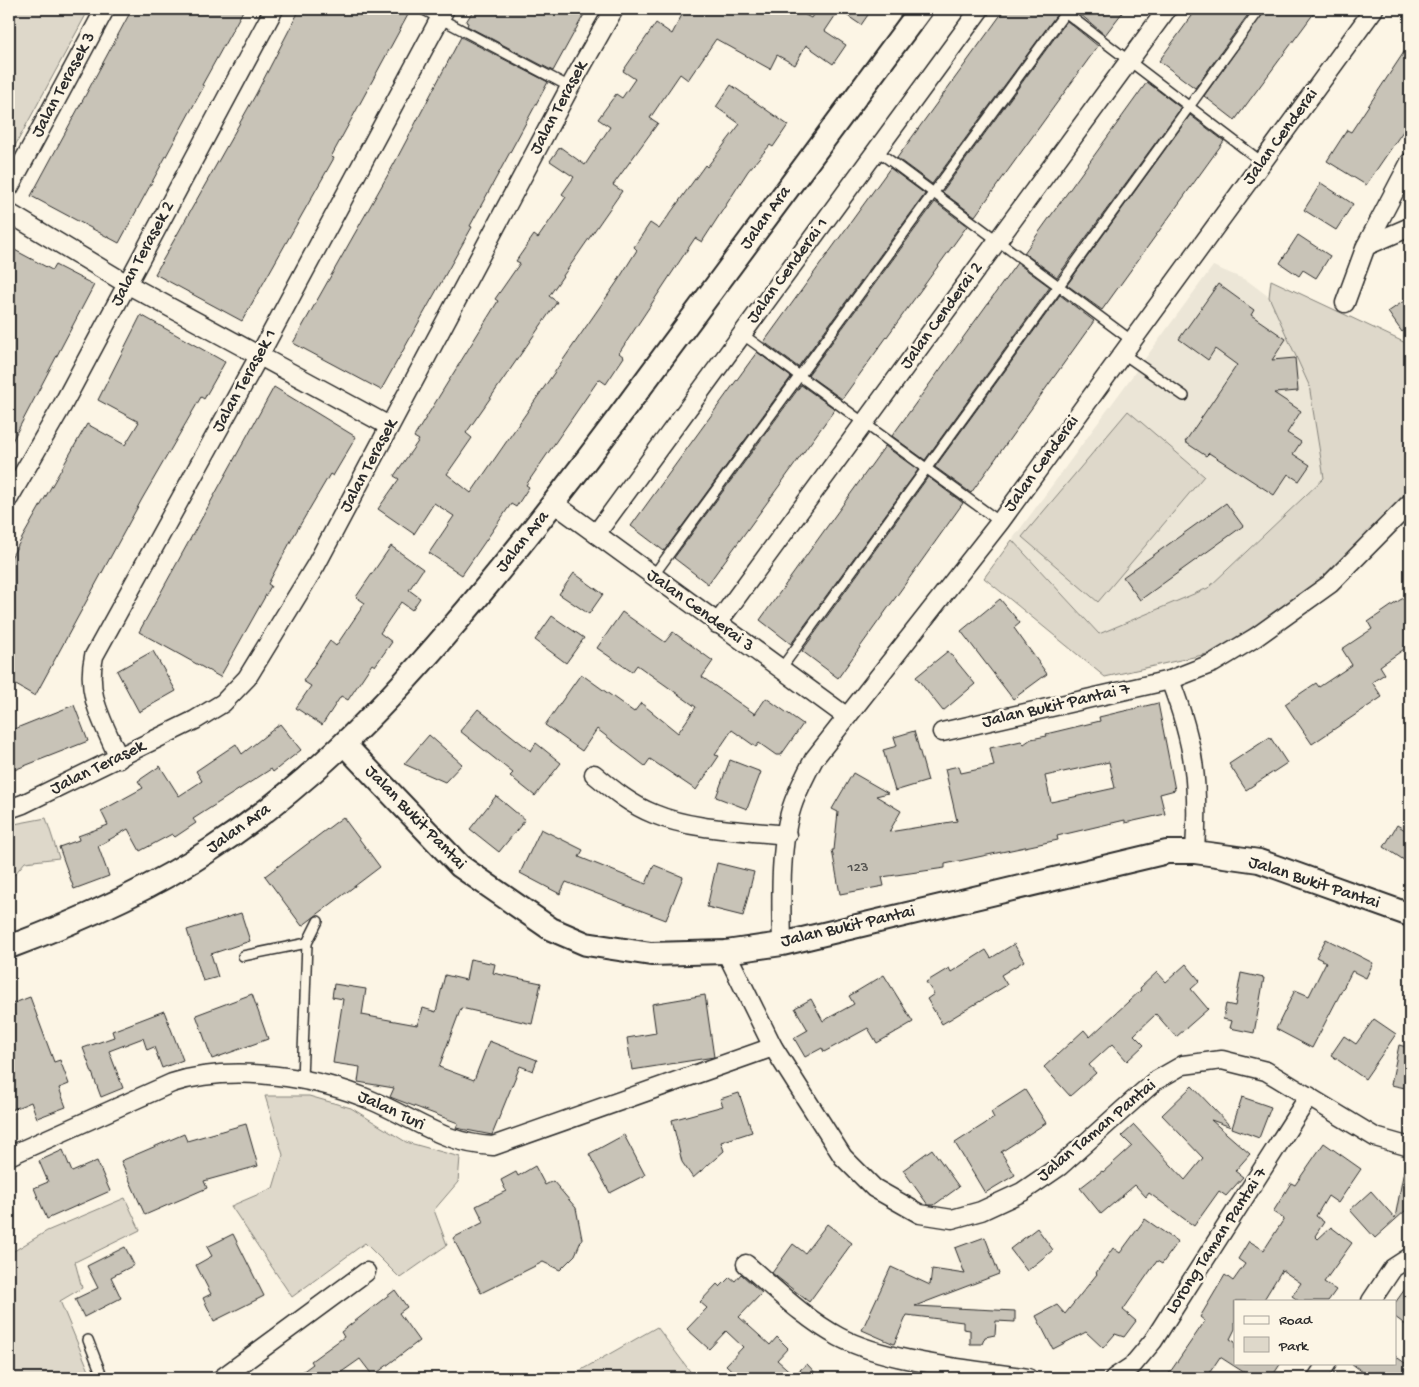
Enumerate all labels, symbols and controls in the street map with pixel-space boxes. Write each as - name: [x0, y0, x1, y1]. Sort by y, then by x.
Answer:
- street label: Jalan Terasek 3: [27, 29, 101, 141]
- street label: Jalan Terasek: [526, 56, 593, 158]
- street label: Jalan Cenderai: [1239, 85, 1323, 189]
- street label: Jalan Ara: [736, 181, 797, 254]
- street label: Jalan Terasek 2: [107, 198, 180, 310]
- street label: Jalan Cenderai 1: [743, 214, 833, 328]
- street label: Jalan Cenderai 2: [896, 258, 988, 374]
- street label: Jalan Terasek 1: [208, 326, 282, 436]
- street label: Jalan Cenderai: [1000, 412, 1084, 516]
- street label: Jalan Terasek: [336, 414, 403, 516]
- street label: Jalan Ara: [492, 506, 555, 577]
- street label: Jalan Cenderai 3: [642, 565, 758, 657]
- street label: Jalan Bukit Pantai 7: [980, 679, 1132, 733]
- street label: Jalan Terasek: [47, 735, 151, 800]
- street label: Jalan Bukit Pantai: [360, 761, 470, 875]
- street label: Jalan Ara: [203, 799, 276, 859]
- street label: Jalan Bukit Pantai: [1246, 852, 1383, 914]
- house number: 123: [846, 859, 869, 877]
- street label: Jalan Bukit Pantai: [779, 901, 917, 953]
- street label: Jalan Taman Pantai: [1033, 1075, 1161, 1187]
- street label: Jalan Turi: [354, 1086, 428, 1136]
- street label: Lorong Taman Pantai 7: [1162, 1163, 1273, 1318]
- legend: [1234, 1300, 1396, 1364]
- text: Road: [1279, 1312, 1313, 1330]
- text: Park: [1278, 1338, 1309, 1356]

